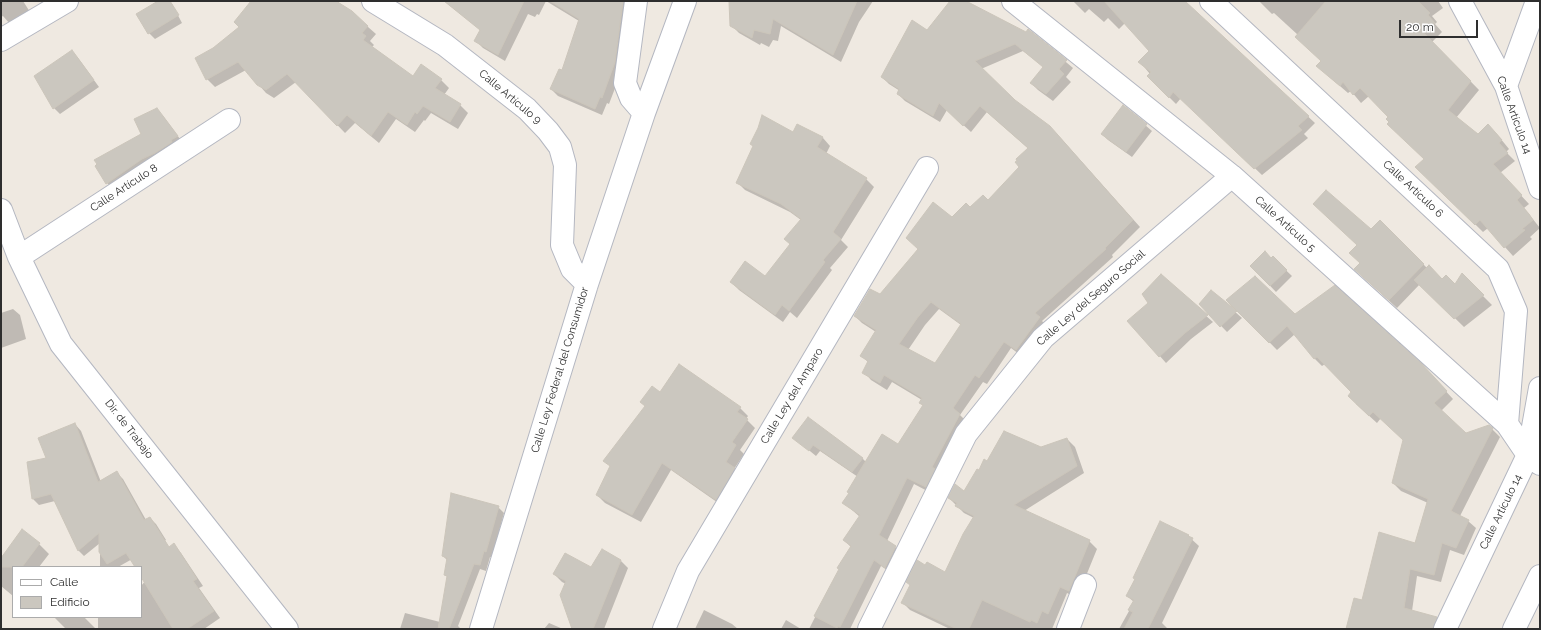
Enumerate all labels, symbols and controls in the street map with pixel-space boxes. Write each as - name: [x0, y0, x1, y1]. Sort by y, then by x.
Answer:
- scale bar: [1401, 12, 1480, 38]
- text: 20 m: [1406, 20, 1434, 34]
- street label: Calle Artículo 9: [476, 67, 544, 127]
- street label: Calle Artículo 14: [1494, 74, 1534, 156]
- street label: Calle Artículo 6: [1380, 158, 1446, 220]
- street label: Calle Artículo 8: [88, 161, 160, 215]
- street label: Calle Artículo 5: [1252, 193, 1318, 255]
- street label: Calle Ley del Seguro Social: [1034, 247, 1148, 349]
- street label: Calle Ley Federal del Consumidor: [528, 285, 592, 455]
- street label: Calle Ley del Amparo: [758, 346, 826, 446]
- street label: Dir. de Trabajo: [102, 397, 156, 461]
- street label: Calle Artículo 14: [1477, 472, 1525, 552]
- legend: [12, 566, 142, 618]
- text: Calle: [50, 575, 78, 589]
- text: Edificio: [50, 595, 90, 609]

